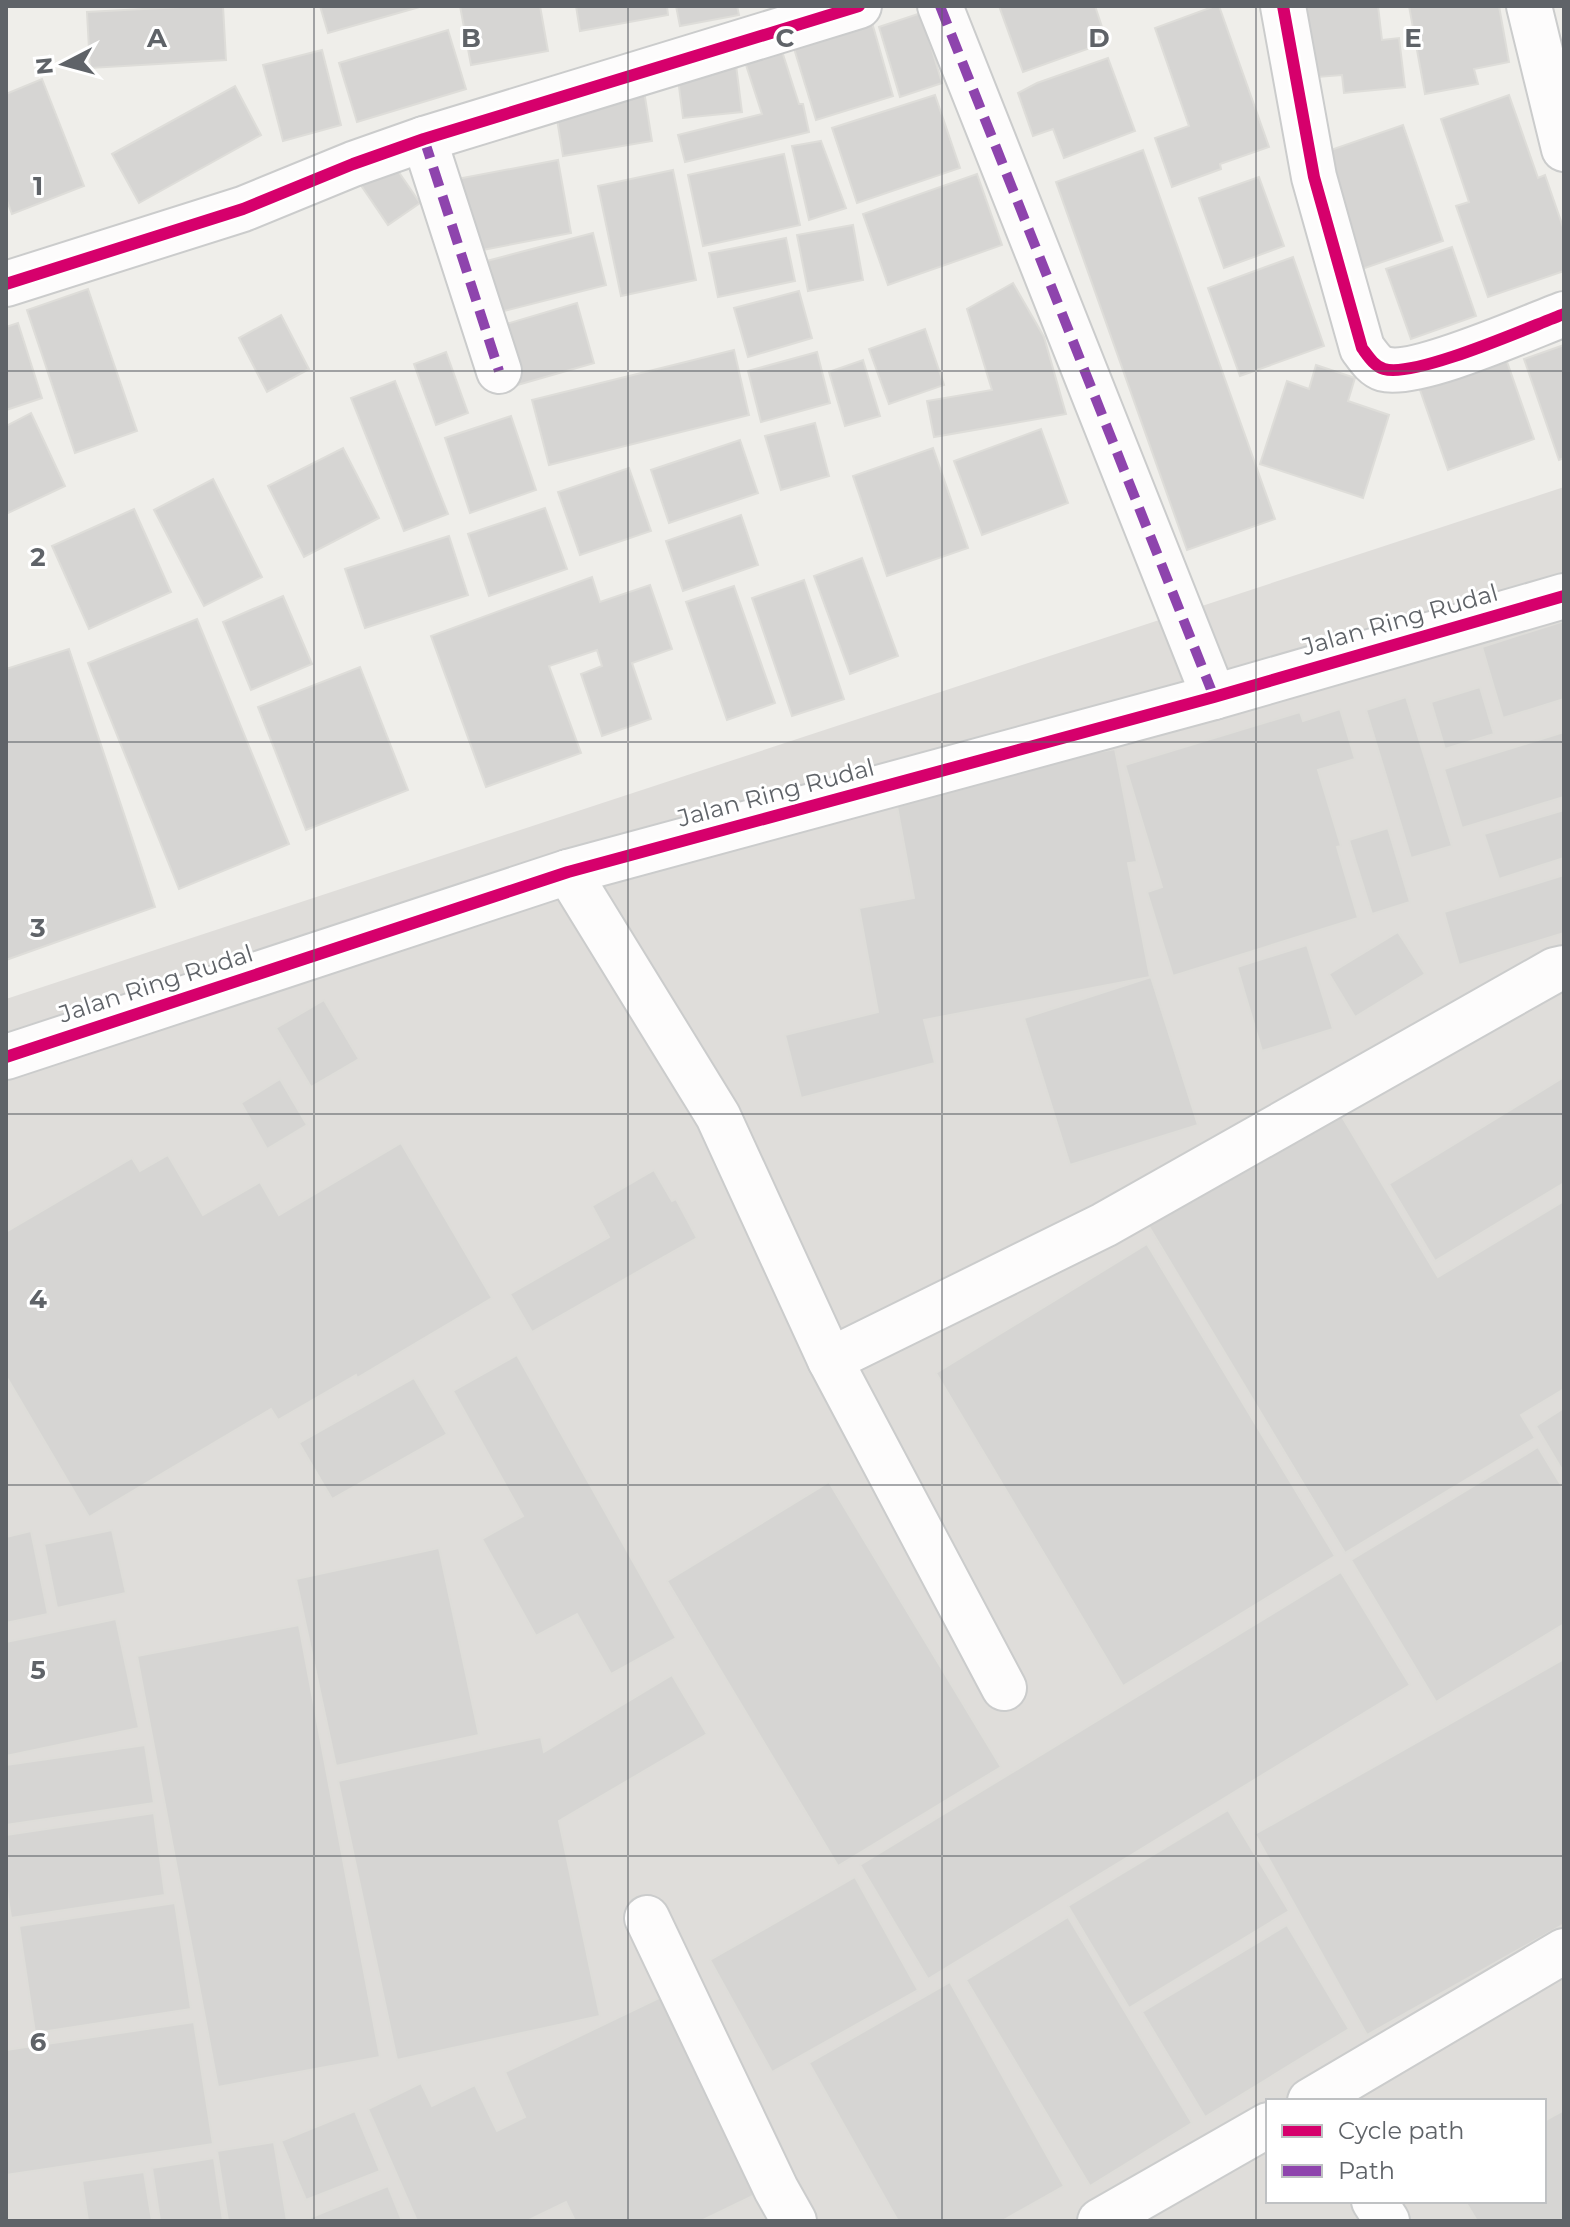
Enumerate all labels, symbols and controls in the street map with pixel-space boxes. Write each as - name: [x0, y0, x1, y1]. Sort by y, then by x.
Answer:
- text: A: [146, 22, 168, 54]
- text: B: [461, 22, 481, 54]
- text: C: [776, 22, 795, 54]
- text: D: [1088, 22, 1110, 54]
- text: E: [1404, 22, 1422, 54]
- north arrow: [24, 24, 104, 104]
- text: N: [30, 56, 59, 76]
- text: 1: [33, 170, 43, 202]
- text: 2: [30, 541, 46, 573]
- street label: Jalan Ring Rudal: [1298, 578, 1501, 662]
- street label: Jalan Ring Rudal: [673, 752, 877, 833]
- text: 3: [29, 912, 46, 944]
- street label: Jalan Ring Rudal: [54, 938, 257, 1029]
- text: 4: [29, 1283, 47, 1315]
- text: 5: [30, 1654, 46, 1686]
- text: 6: [30, 2026, 47, 2058]
- legend: [1266, 2099, 1546, 2203]
- text: Cycle path: [1338, 2116, 1465, 2145]
- text: Path: [1338, 2156, 1395, 2185]

